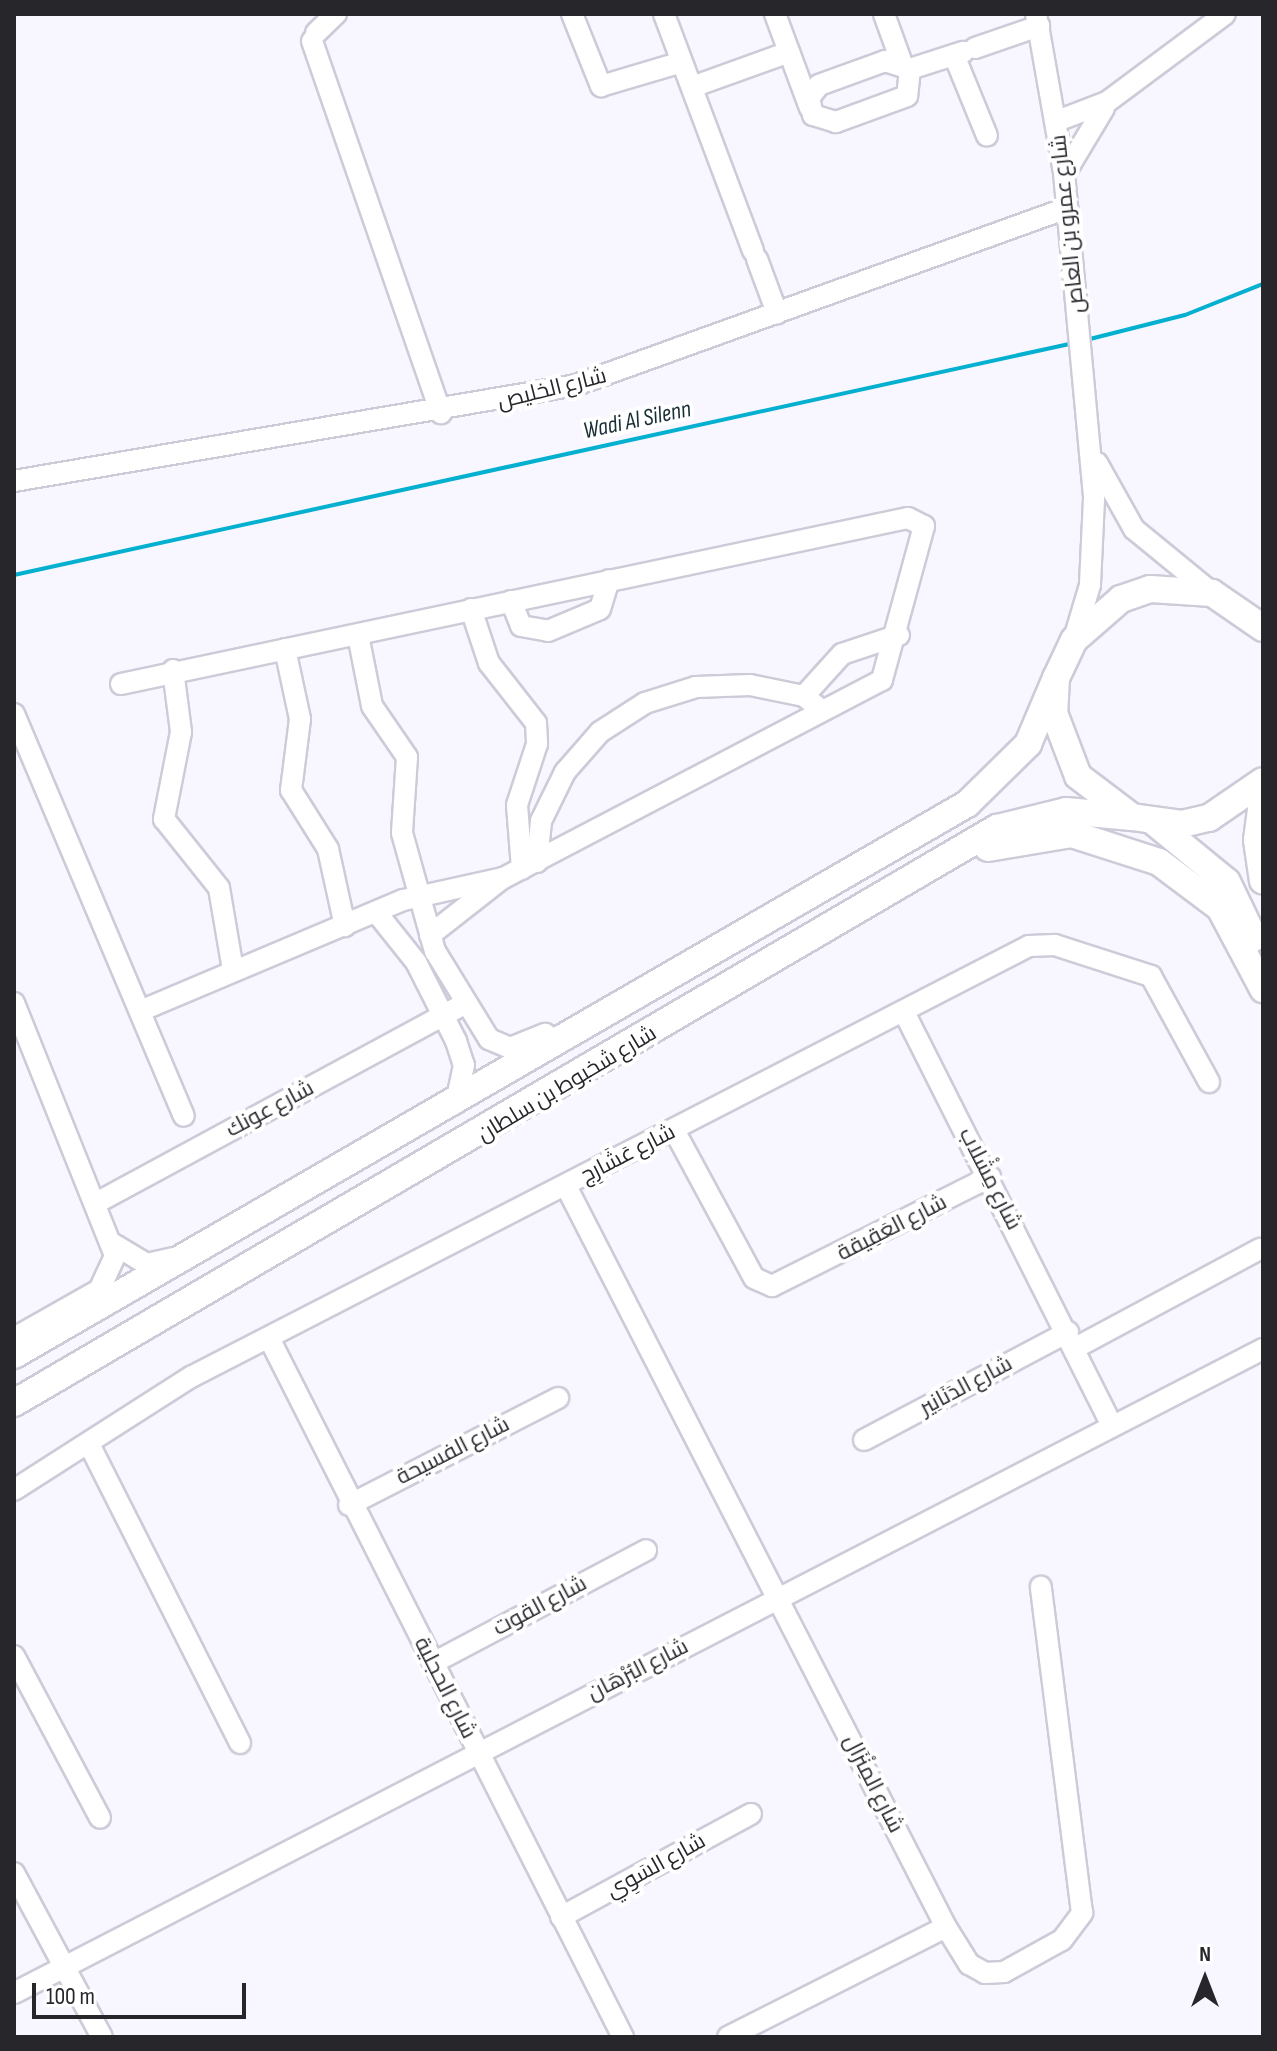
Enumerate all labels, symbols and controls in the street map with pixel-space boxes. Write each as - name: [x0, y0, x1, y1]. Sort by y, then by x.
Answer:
- street label: شارع عمرو بن العاص: [1045, 133, 1091, 315]
- street label: شارع الخليص: [495, 363, 609, 415]
- water label: Wadi Al Silenn: [581, 395, 693, 445]
- street label: شارع شخبوط بن سلطان: [473, 1020, 661, 1148]
- street label: شارع عونك: [222, 1075, 318, 1143]
- street label: شارع عَشَارِج: [576, 1119, 680, 1189]
- street label: شارع مِشْلاب: [953, 1123, 1027, 1235]
- street label: شارع العَقِيقة: [833, 1189, 951, 1267]
- street label: شارع الدَنَانِير: [915, 1351, 1017, 1421]
- street label: شارع الفسيحة: [392, 1411, 514, 1491]
- street label: شارع القوت: [489, 1570, 591, 1642]
- street label: شارع الحجلية: [408, 1633, 482, 1743]
- street label: شارع البُرْهَان: [583, 1633, 693, 1707]
- street label: شارع المِنْزَال: [837, 1731, 909, 1837]
- street label: شارع السَوِي: [602, 1828, 710, 1904]
- north arrow: [1165, 1939, 1245, 2019]
- text: N: [1199, 1941, 1211, 1968]
- scale bar: [36, 1967, 250, 2017]
- text: 100 m: [46, 1982, 95, 2011]

